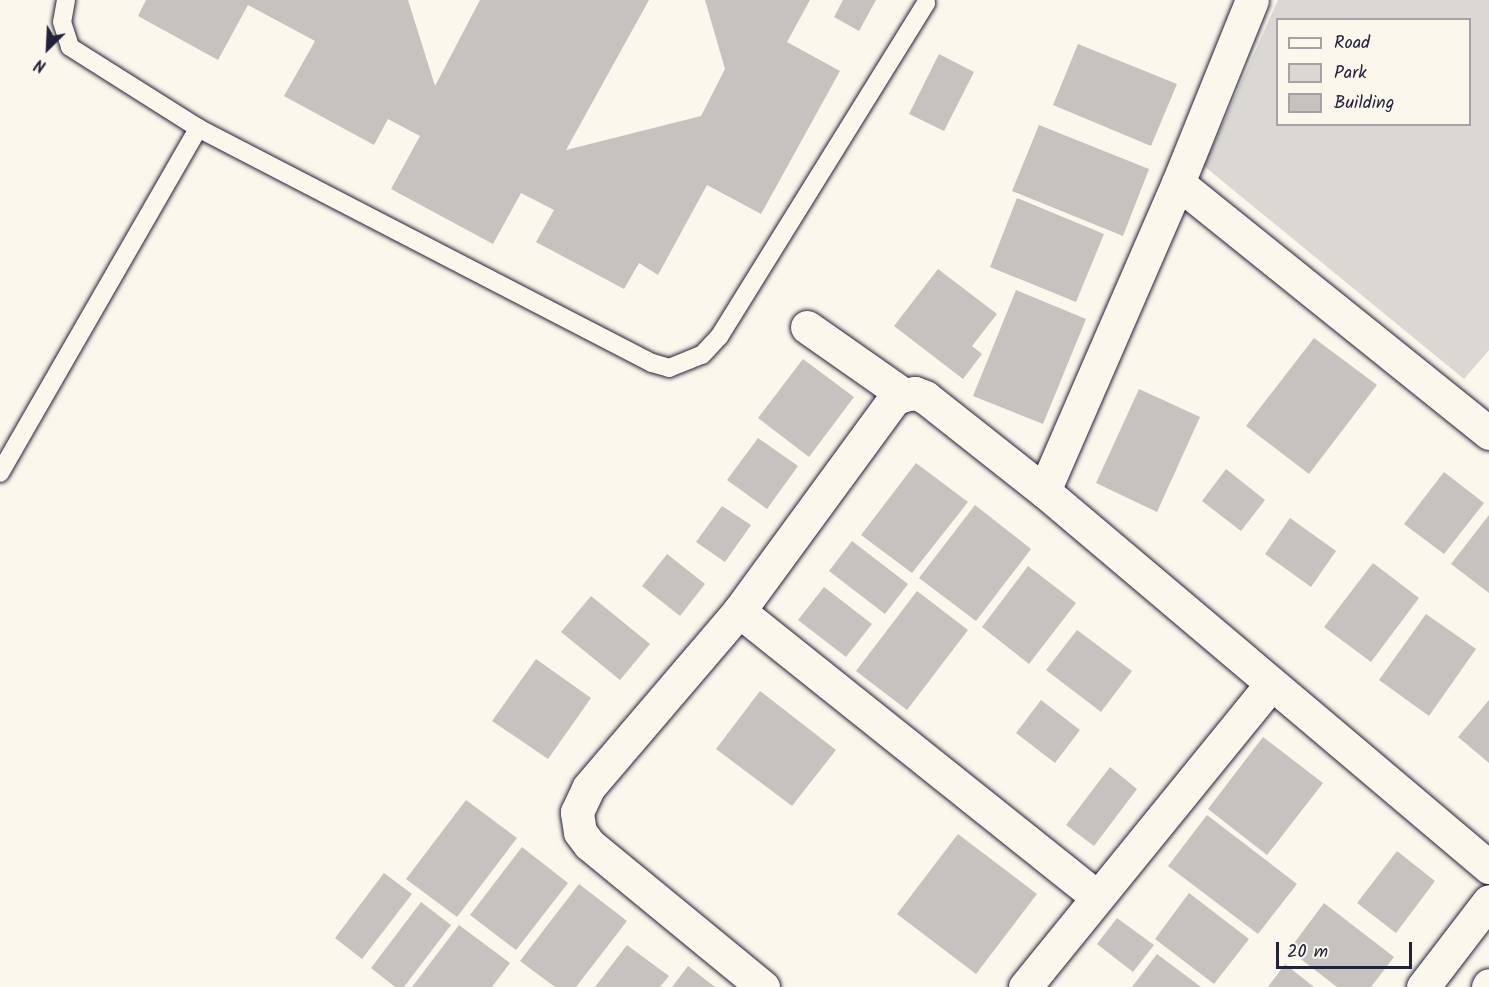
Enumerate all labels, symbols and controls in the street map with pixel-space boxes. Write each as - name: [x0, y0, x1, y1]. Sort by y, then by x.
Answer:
- north arrow: [18, 18, 78, 78]
- legend: [1276, 18, 1471, 126]
- text: Road: [1334, 29, 1370, 58]
- text: N: [31, 51, 50, 78]
- text: Park: [1334, 59, 1367, 88]
- text: Building: [1334, 89, 1394, 118]
- scale bar: [1279, 930, 1416, 968]
- text: 20 m: [1287, 938, 1328, 967]

